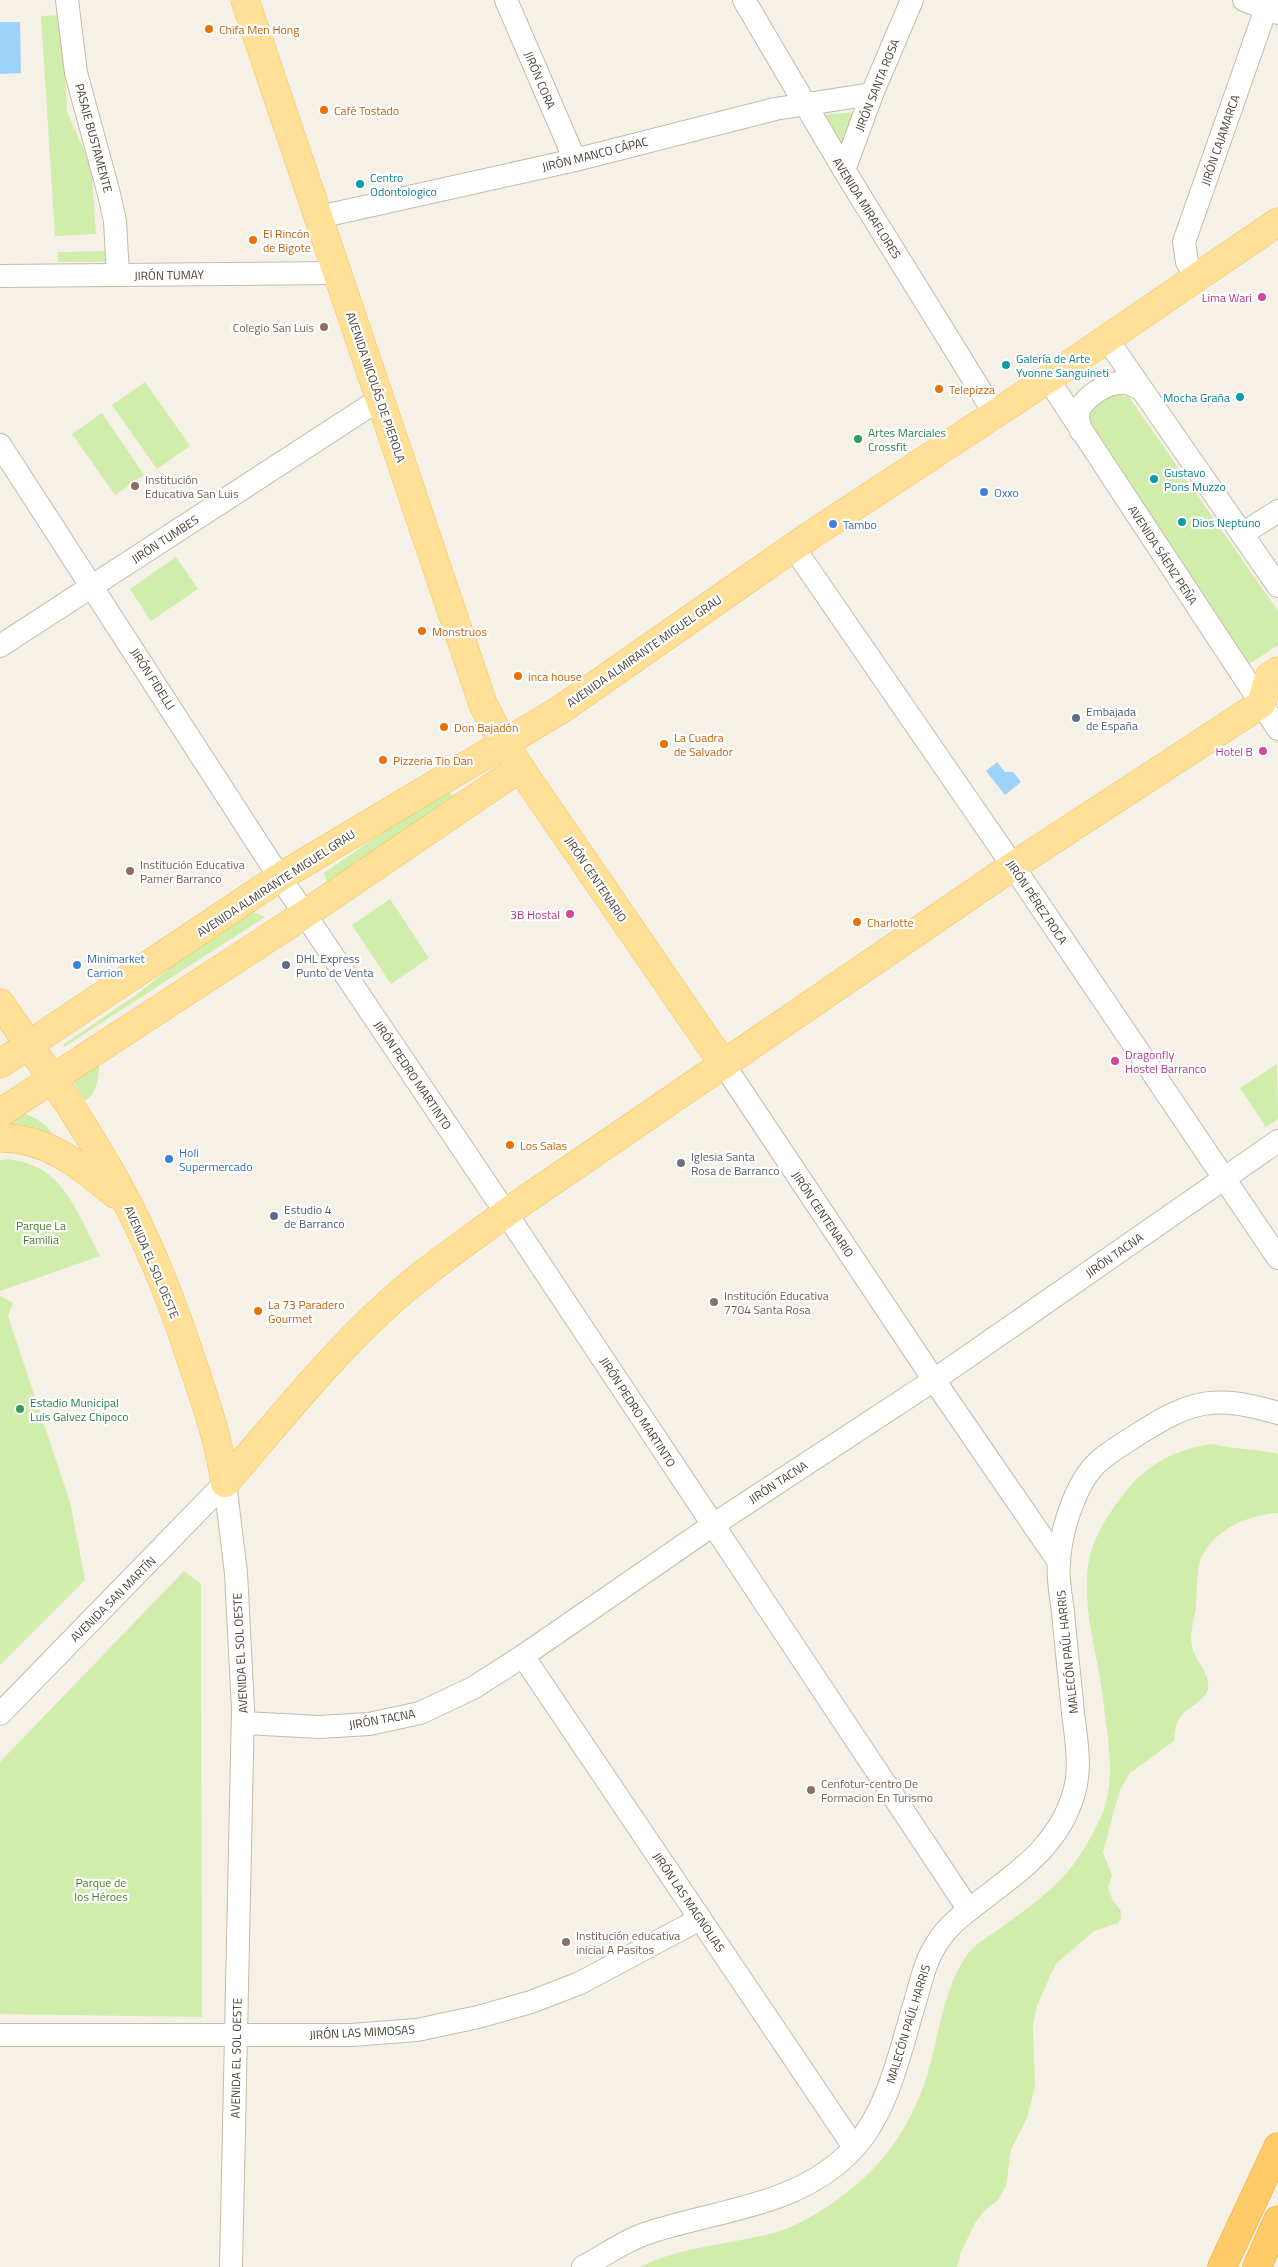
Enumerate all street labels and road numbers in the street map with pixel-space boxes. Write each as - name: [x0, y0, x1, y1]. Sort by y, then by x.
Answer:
- street label: JIRÓN SANTA ROSA: [850, 36, 904, 134]
- street label: JIRÓN CORA: [519, 48, 561, 112]
- street label: PASAJE BUSTAMENTE: [70, 81, 118, 195]
- street label: JIRÓN CAJAMARCA: [1196, 92, 1244, 188]
- street label: JIRÓN MANCO CÁPAC: [540, 132, 651, 176]
- street label: AVENIDA MIRAFLORES: [828, 154, 906, 262]
- street label: JIRÓN TUMAY: [134, 265, 205, 285]
- street label: AVENIDA NICOLÁS DE PIEROLA: [341, 309, 411, 465]
- street label: AVENIDA SÁENZ PEÑA: [1124, 501, 1202, 609]
- street label: JIRÓN TUMBES: [127, 510, 203, 568]
- street label: AVENIDA ALMIRANTE MIGUEL GRAU: [563, 590, 725, 712]
- street label: JIRÓN FIDELLI: [126, 644, 180, 714]
- street label: AVENIDA ALMIRANTE MIGUEL GRAU: [193, 824, 359, 942]
- street label: JIRÓN CENTENARIO: [560, 832, 632, 926]
- street label: JIRÓN PÉREZ ROCA: [1002, 856, 1072, 948]
- street label: JIRÓN PEDRO MARTINTO: [369, 1017, 457, 1133]
- street label: JIRÓN CENTENARIO: [787, 1167, 859, 1261]
- street label: AVENIDA EL SOL OESTE: [120, 1203, 184, 1322]
- street label: JIRÓN TACNA: [1081, 1228, 1147, 1282]
- street label: JIRÓN PEDRO MARTINTO: [595, 1353, 681, 1471]
- street label: JIRÓN TACNA: [745, 1456, 811, 1508]
- street label: AVENIDA SAN MARTÍN: [66, 1552, 160, 1646]
- street label: MALECÓN PAÚL HARRIS: [1051, 1589, 1083, 1715]
- street label: AVENIDA EL SOL OESTE: [227, 1592, 253, 1714]
- street label: JIRÓN TACNA: [347, 1704, 417, 1734]
- street label: JIRÓN LAS MAGNOLIAS: [648, 1848, 730, 1956]
- street label: MALECÓN PAÚL HARRIS: [881, 1962, 935, 2086]
- street label: AVENIDA EL SOL OESTE: [225, 1997, 247, 2119]
- street label: JIRÓN LAS MIMOSAS: [309, 2020, 415, 2044]

